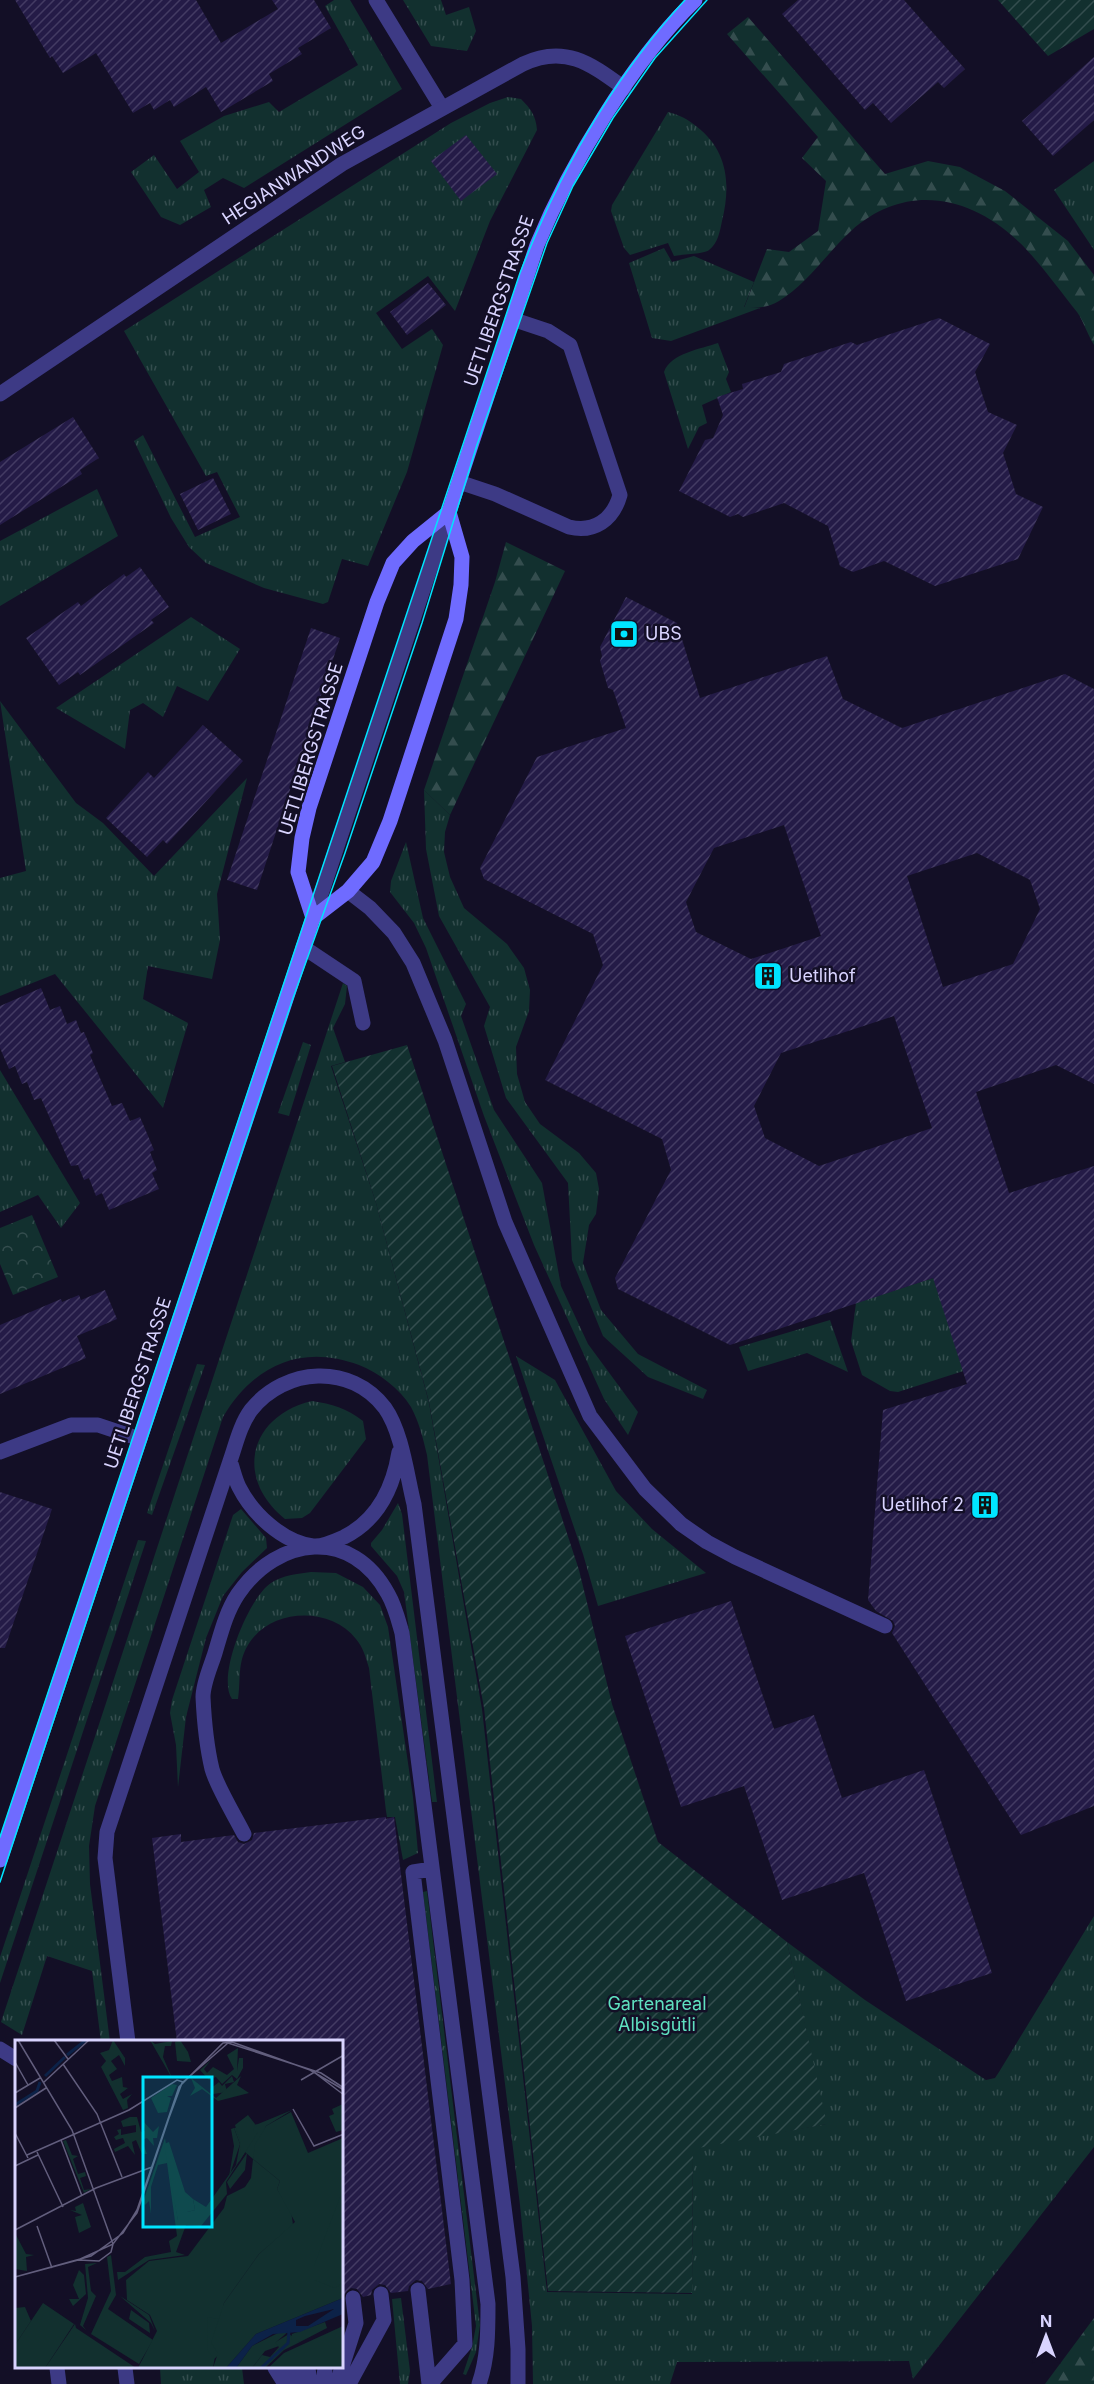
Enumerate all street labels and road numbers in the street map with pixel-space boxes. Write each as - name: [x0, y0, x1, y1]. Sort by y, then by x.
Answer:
- street label: HEGIANWANDWEG: [218, 121, 369, 229]
- street label: UETLIBERGSTRASSE: [459, 213, 538, 389]
- street label: UETLIBERGSTRASSE: [274, 660, 347, 838]
- street label: UETLIBERGSTRASSE: [100, 1294, 175, 1471]

